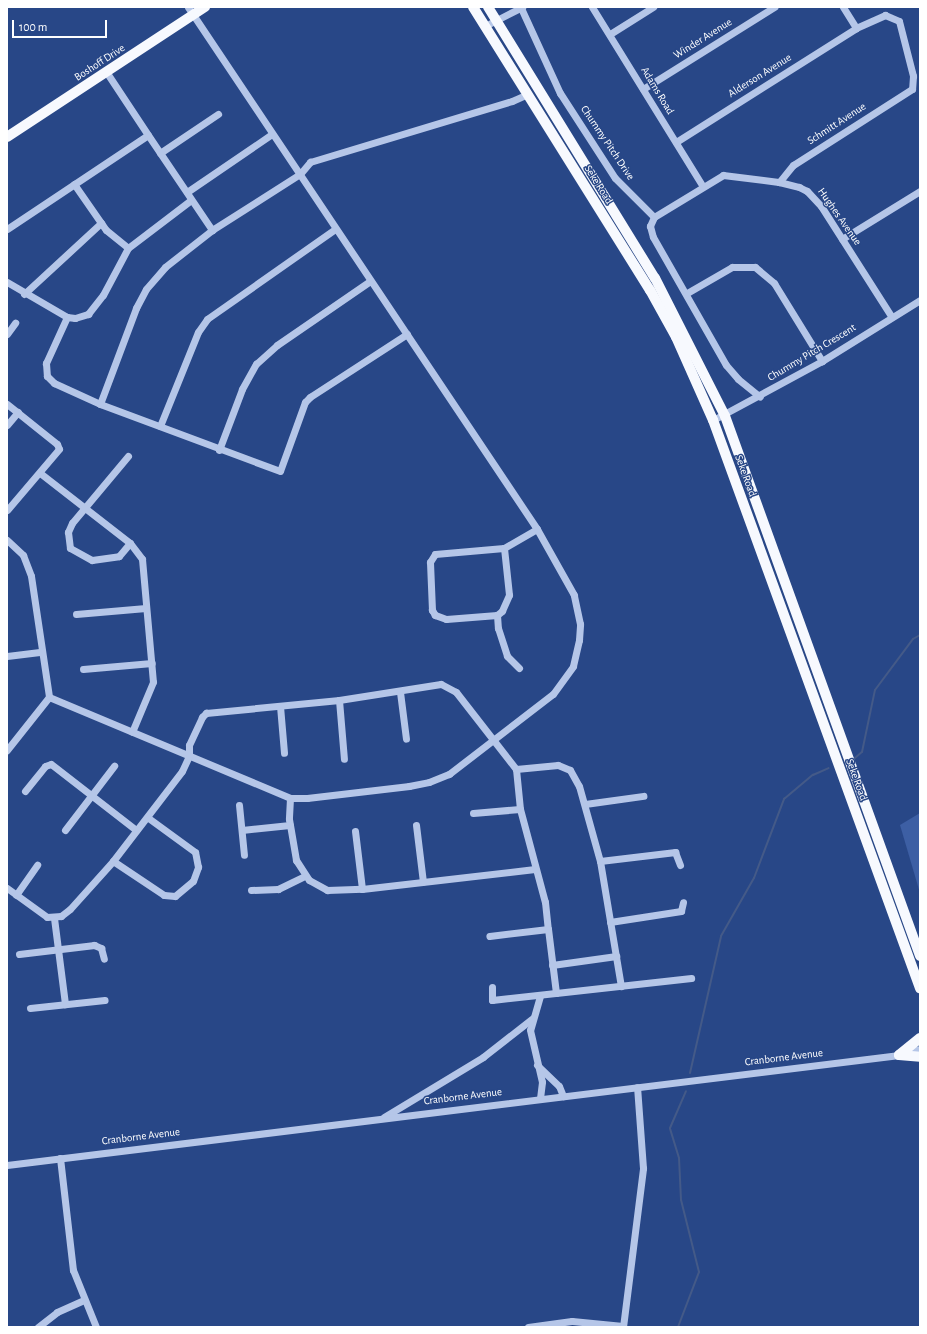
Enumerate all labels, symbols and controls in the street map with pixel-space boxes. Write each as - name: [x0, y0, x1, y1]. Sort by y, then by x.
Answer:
- scale bar: [14, 12, 109, 38]
- street label: Winder Avenue: [671, 16, 735, 62]
- text: 100 m: [19, 21, 47, 33]
- street label: Boshoff Drive: [72, 42, 128, 84]
- street label: Alderson Avenue: [726, 51, 794, 101]
- street label: Adams Road: [638, 65, 676, 117]
- street label: Schmitt Avenue: [805, 100, 869, 148]
- street label: Chummy Pitch Drive: [577, 103, 637, 183]
- street label: Seke Road: [581, 163, 615, 207]
- street label: Hughes Avenue: [814, 186, 864, 248]
- street label: Chummy Pitch Crescent: [765, 321, 859, 385]
- street label: Seke Road: [731, 453, 759, 499]
- street label: Seke Road: [842, 757, 870, 803]
- street label: Cranborne Avenue: [744, 1047, 824, 1069]
- street label: Cranborne Avenue: [423, 1086, 503, 1108]
- street label: Cranborne Avenue: [101, 1126, 181, 1148]

